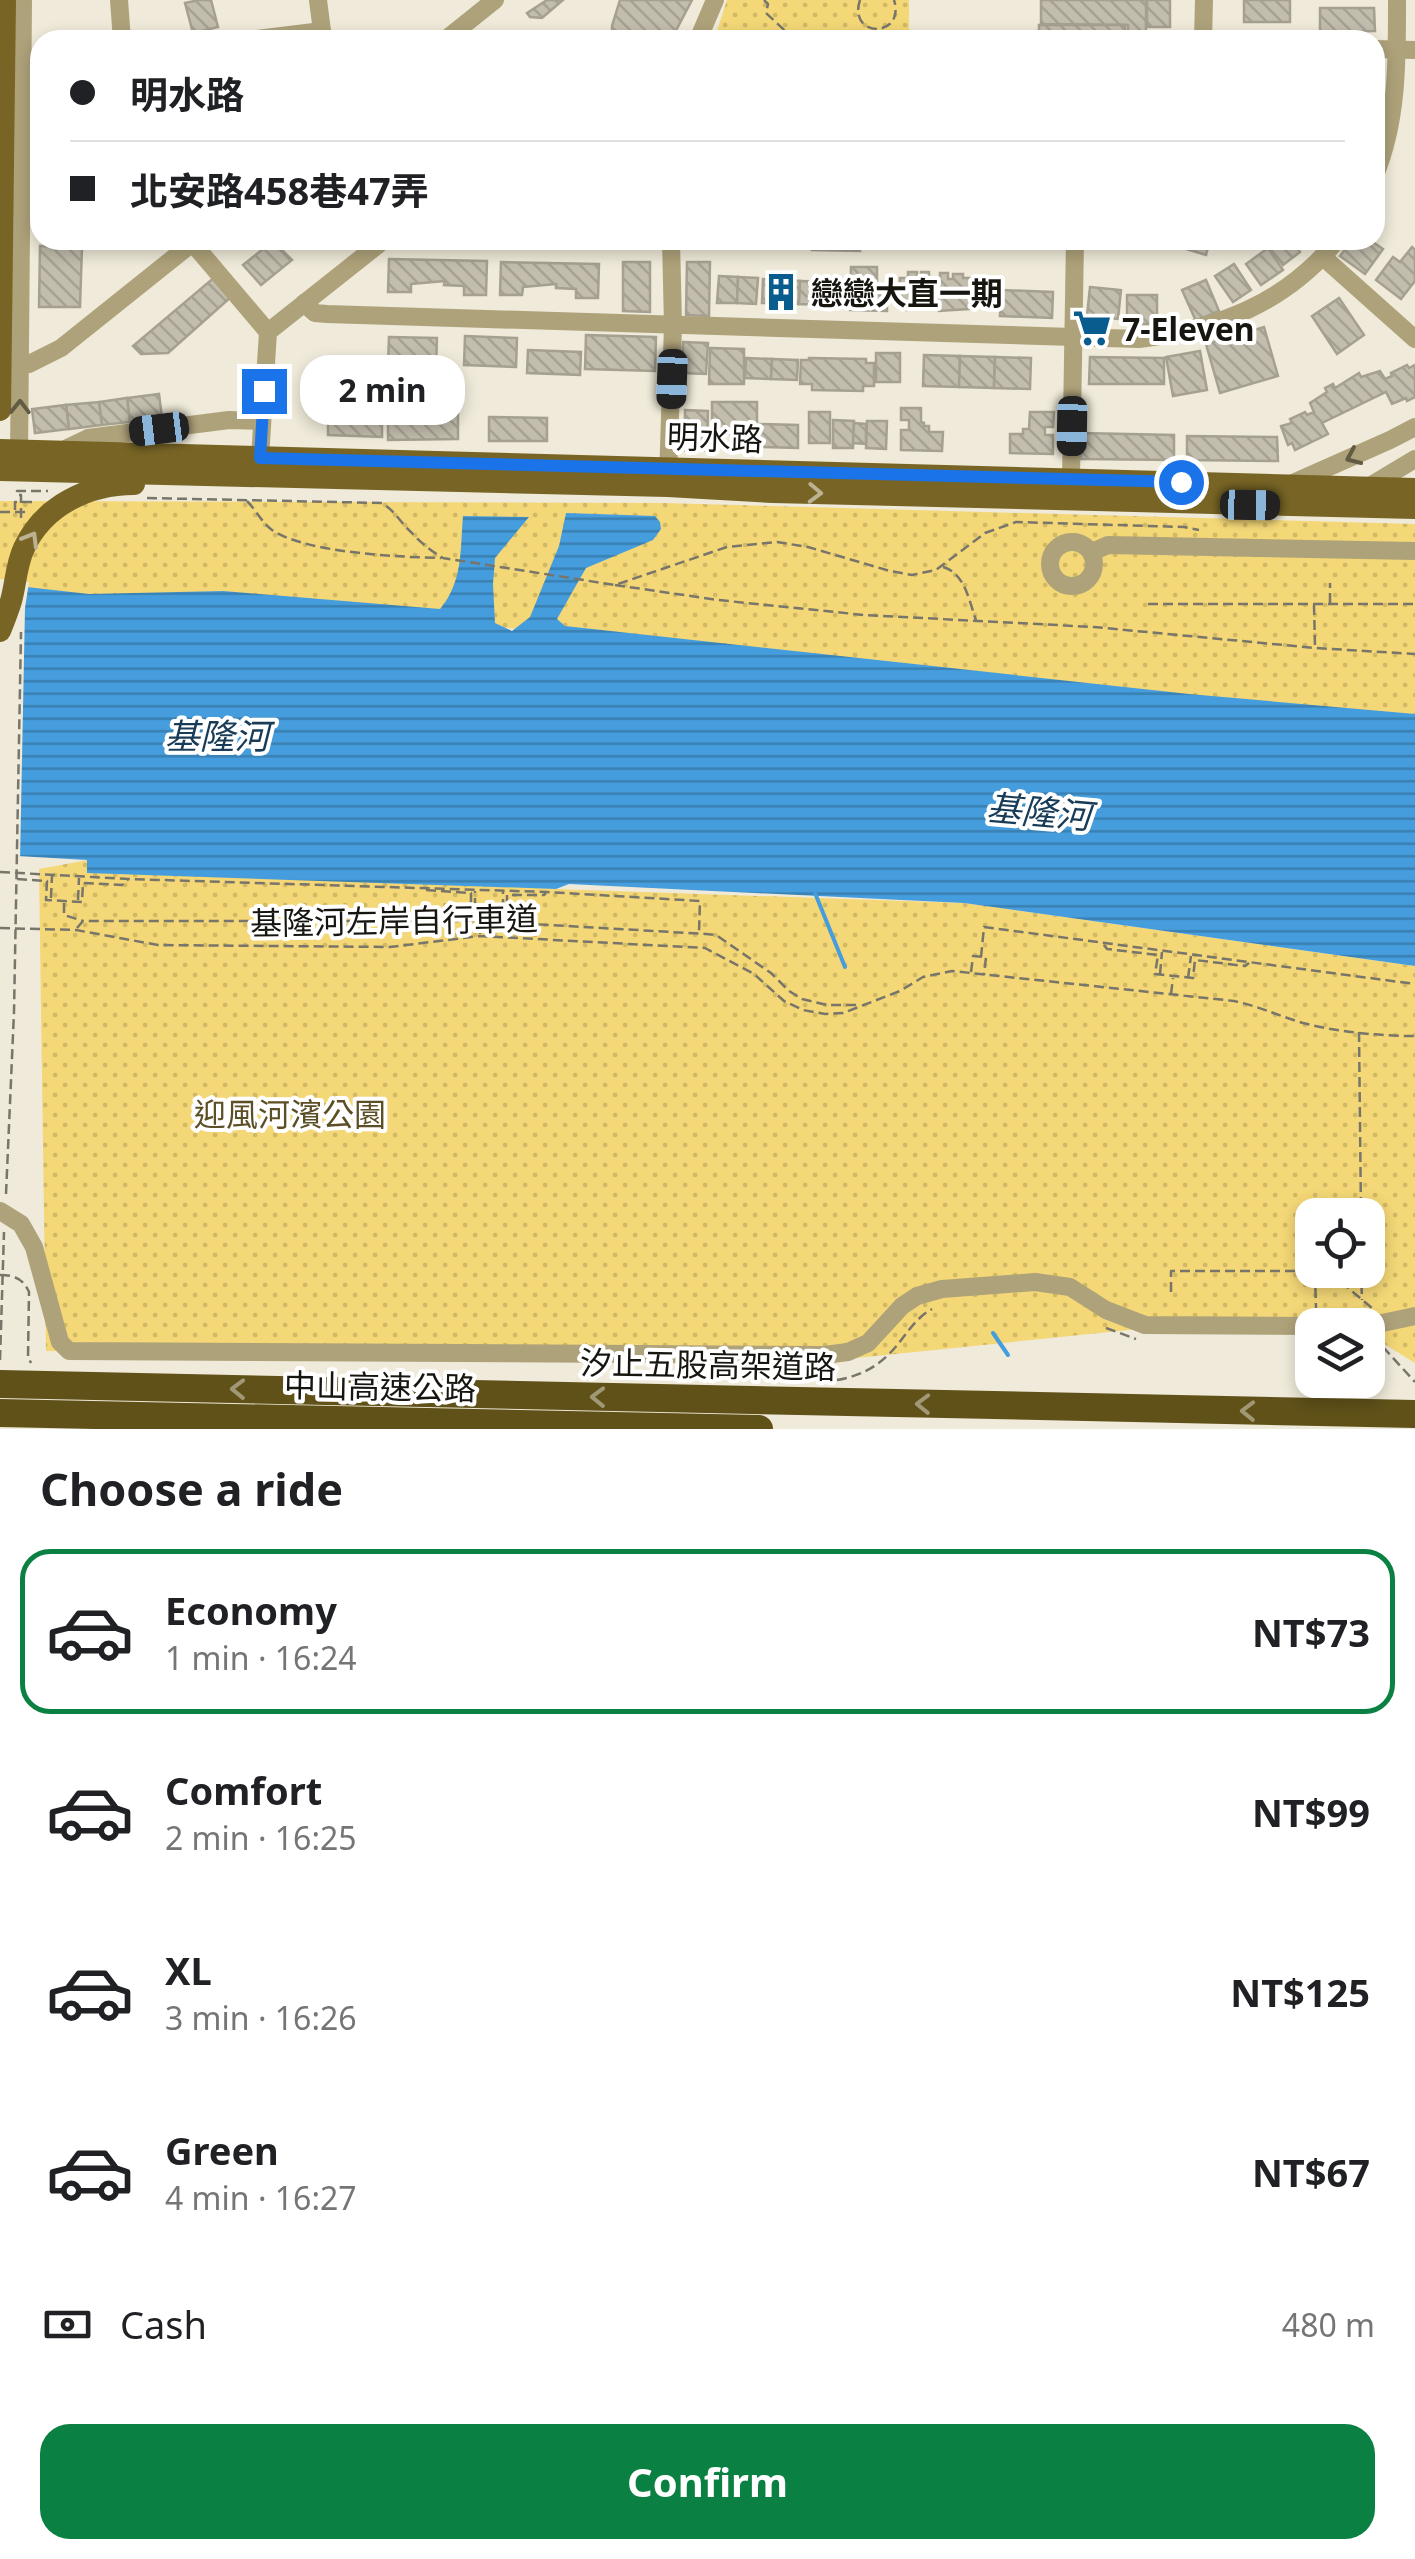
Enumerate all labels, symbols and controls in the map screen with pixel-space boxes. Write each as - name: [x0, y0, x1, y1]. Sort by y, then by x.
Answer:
- text: 明水路: [130, 68, 244, 120]
- text: 北安路458巷47弄: [130, 164, 429, 216]
- building icon: 戀戀大直一期: [760, 271, 802, 313]
- place label: 戀戀大直一期: [811, 271, 1003, 314]
- supermarket icon: 7-Eleven: [1071, 307, 1113, 349]
- place label: 7-Eleven: [1122, 307, 1255, 350]
- car: [656, 348, 688, 410]
- callout: 2 min: [299, 356, 464, 426]
- text: 2 min: [338, 368, 427, 411]
- route end: [242, 369, 287, 414]
- car: [1056, 396, 1088, 456]
- one-way arrow: [9, 399, 30, 415]
- car: [127, 410, 191, 448]
- street label: 明水路: [666, 414, 764, 460]
- one-way arrow: [1345, 445, 1363, 465]
- route start: [1159, 460, 1204, 505]
- one-way arrow: [808, 482, 824, 503]
- car: [1220, 489, 1280, 521]
- one-way arrow: [19, 532, 38, 550]
- water label: 基隆河: [164, 712, 275, 759]
- water label: 基隆河: [985, 783, 1099, 840]
- street label: 基隆河左岸自行車道: [250, 896, 538, 944]
- park label: 迎風河濱公園: [194, 1092, 386, 1135]
- map controls: [1295, 1198, 1385, 1398]
- button: locate: [1295, 1198, 1385, 1288]
- button: layers: [1295, 1308, 1385, 1398]
- street label: 汐止五股高架道路: [580, 1340, 836, 1388]
- street label: 中山高速公路: [284, 1363, 476, 1409]
- one-way arrow: [229, 1379, 245, 1400]
- one-way arrow: [589, 1386, 604, 1408]
- one-way arrow: [914, 1393, 930, 1414]
- one-way arrow: [1239, 1400, 1255, 1421]
- text: Choose a ride: [40, 1458, 343, 1519]
- text: Economy: [165, 1584, 337, 1636]
- icon: car: [45, 1587, 135, 1677]
- text: NT$73: [1252, 1606, 1370, 1658]
- text: 1 min · 16:24: [165, 1636, 357, 1679]
- text: Comfort: [165, 1764, 322, 1816]
- icon: car: [45, 1767, 135, 1857]
- text: NT$99: [1252, 1786, 1370, 1838]
- text: 2 min · 16:25: [165, 1816, 357, 1859]
- text: XL: [165, 1944, 212, 1996]
- icon: car: [45, 1947, 135, 2037]
- text: NT$125: [1230, 1966, 1370, 2018]
- text: 3 min · 16:26: [165, 1996, 357, 2039]
- text: Green: [165, 2124, 279, 2176]
- icon: car: [45, 2127, 135, 2217]
- text: NT$67: [1252, 2146, 1370, 2198]
- text: 4 min · 16:27: [165, 2176, 357, 2219]
- icon: cash: [40, 2297, 95, 2352]
- text: Cash: [120, 2298, 207, 2350]
- text: 480 m: [1282, 2303, 1375, 2346]
- button: Confirm: [40, 2424, 1375, 2539]

